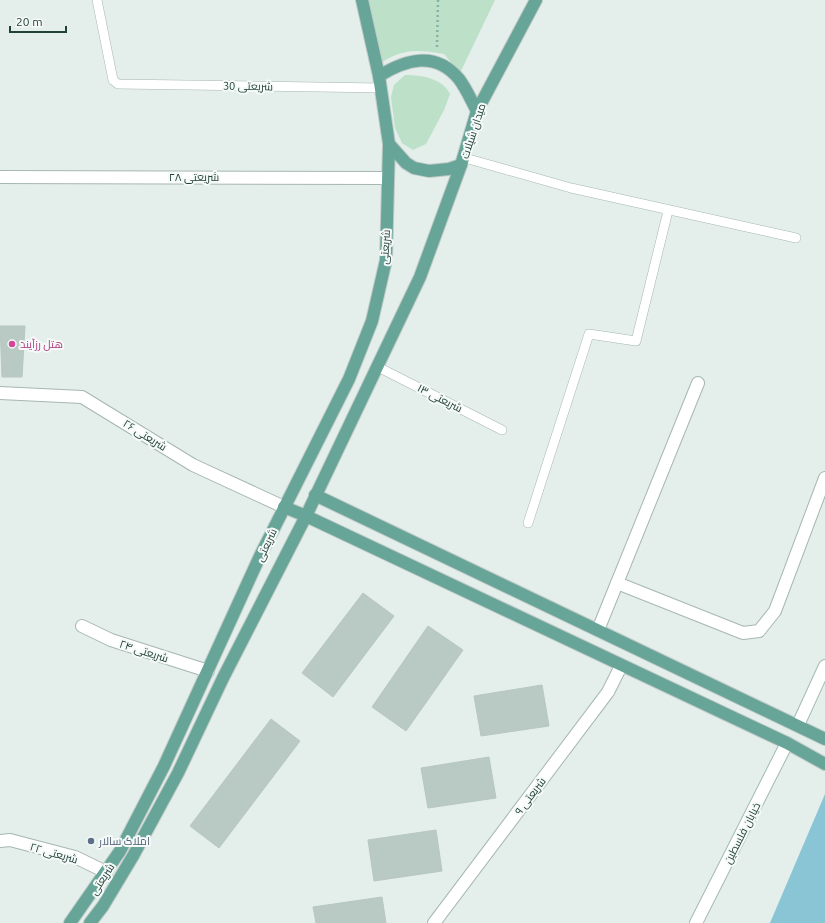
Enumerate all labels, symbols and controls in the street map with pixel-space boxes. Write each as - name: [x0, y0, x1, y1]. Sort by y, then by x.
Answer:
- scale bar: [10, 8, 66, 34]
- text: 20 m: [16, 15, 43, 28]
- street label: شریعتی 30: [223, 80, 273, 93]
- street label: میدان شیلات: [458, 102, 489, 160]
- street label: شریعتی ۲۸: [169, 171, 219, 184]
- street label: شریعتی: [378, 229, 393, 265]
- place label: هتل رزآیند: [20, 338, 63, 351]
- marker: هتل رزآیند: [7, 339, 17, 349]
- street label: شریعتی ۱۳: [415, 382, 464, 415]
- street label: شریعتی ۲۶: [121, 417, 169, 454]
- street label: شریعتی: [253, 527, 280, 564]
- street label: شریعتی ۲۴: [118, 637, 170, 665]
- street label: شریعتی ۹: [512, 775, 549, 818]
- street label: خیابان فلسطین: [721, 800, 764, 866]
- place label: املاک سالار: [98, 835, 150, 848]
- marker: املاک سالار: [86, 836, 96, 846]
- street label: شریعتی ۲۲: [28, 840, 79, 867]
- street label: شریعتی: [87, 861, 117, 898]

